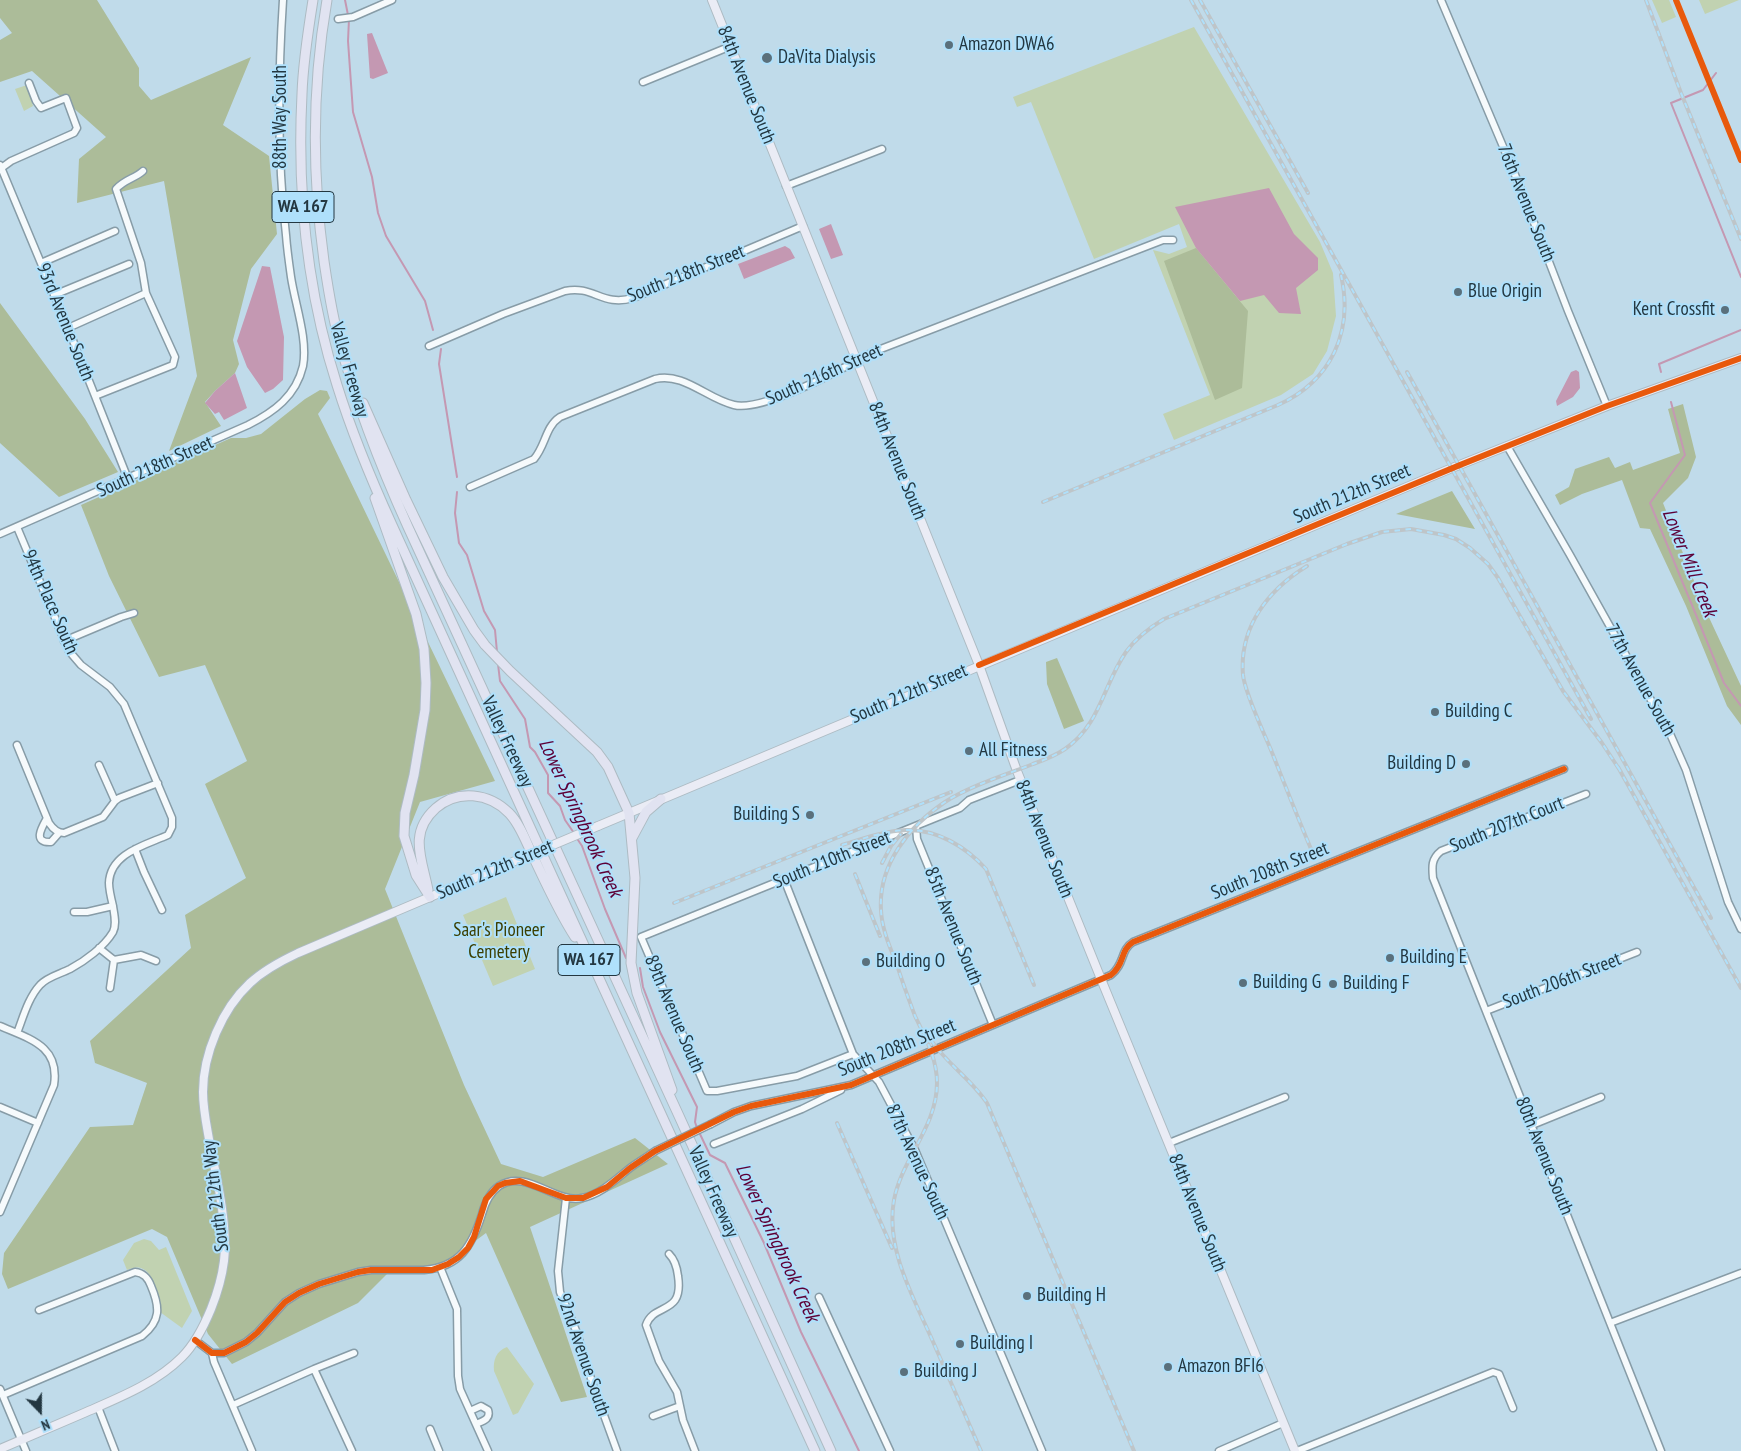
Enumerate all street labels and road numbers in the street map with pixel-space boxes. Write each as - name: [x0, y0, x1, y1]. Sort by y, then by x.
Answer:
- street label: 84th Avenue South: [712, 23, 780, 147]
- street label: 88th Way South: [270, 65, 292, 169]
- street label: 76th Avenue South: [1492, 141, 1560, 265]
- road number: WA 167: [272, 192, 334, 222]
- street label: South 218th Street: [624, 240, 748, 308]
- street label: 93rd Avenue South: [31, 260, 99, 384]
- street label: Valley Freeway: [325, 320, 373, 420]
- street label: South 216th Street: [762, 339, 886, 411]
- street label: 84th Avenue South: [863, 399, 931, 523]
- street label: South 218th Street: [93, 431, 217, 503]
- street label: South 212th Street: [1290, 459, 1414, 529]
- street label: 94th Place South: [17, 546, 83, 658]
- street label: 77th Avenue South: [1600, 620, 1680, 740]
- street label: South 212th Street: [847, 659, 971, 729]
- street label: Valley Freeway: [476, 693, 538, 791]
- street label: 84th Avenue South: [1010, 777, 1078, 901]
- street label: South 207th Court: [1447, 792, 1567, 858]
- street label: South 210th Street: [770, 826, 894, 894]
- street label: South 212th Street: [433, 835, 557, 905]
- street label: South 208th Street: [1208, 837, 1332, 905]
- street label: 85th Avenue South: [919, 864, 987, 988]
- road number: WA 167: [558, 944, 620, 976]
- street label: South 206th Street: [1500, 948, 1624, 1014]
- street label: 89th Avenue South: [639, 952, 709, 1076]
- street label: South 208th Street: [835, 1014, 959, 1082]
- street label: 80th Avenue South: [1510, 1094, 1578, 1218]
- street label: 87th Avenue South: [880, 1101, 954, 1223]
- street label: South 212th Way: [198, 1139, 234, 1253]
- street label: Valley Freeway: [683, 1143, 743, 1241]
- street label: 84th Avenue South: [1163, 1151, 1231, 1275]
- street label: 92nd Avenue South: [551, 1291, 615, 1419]

